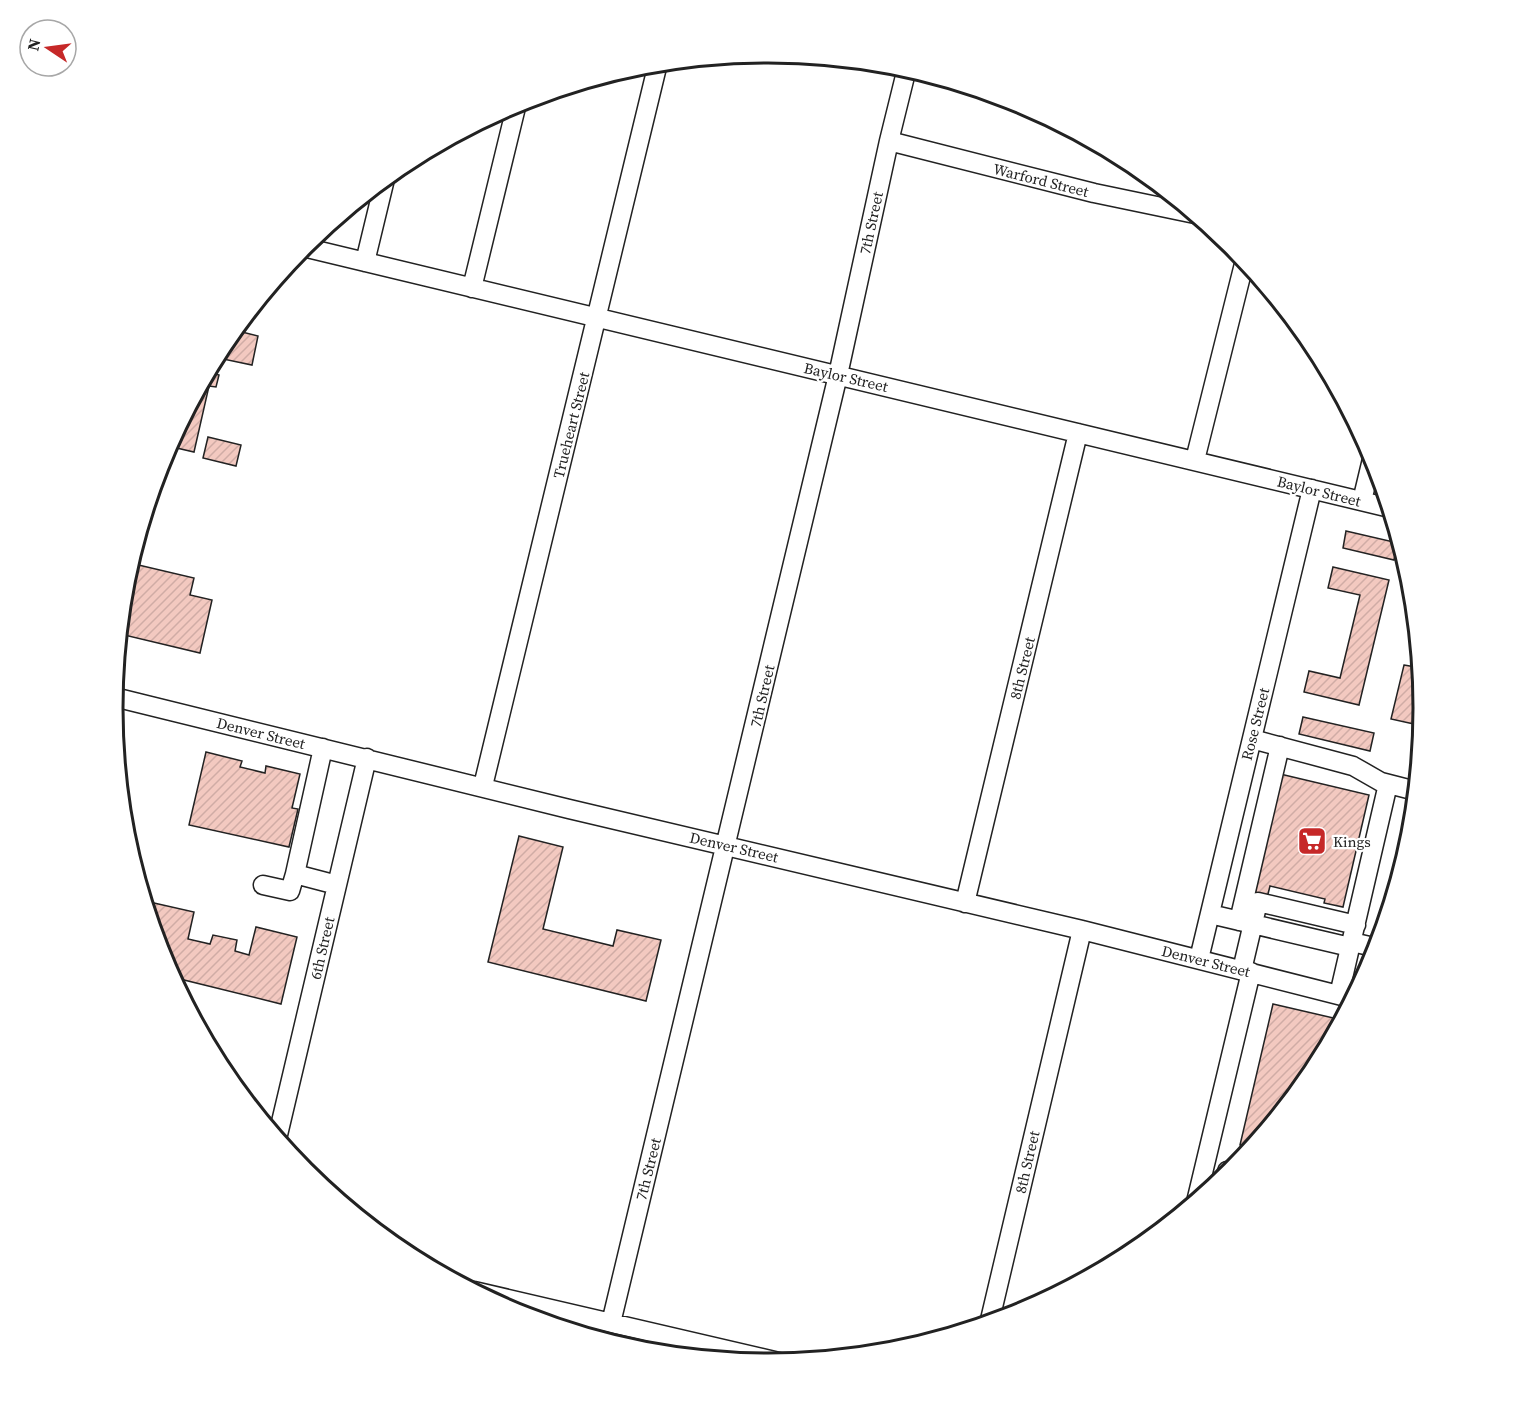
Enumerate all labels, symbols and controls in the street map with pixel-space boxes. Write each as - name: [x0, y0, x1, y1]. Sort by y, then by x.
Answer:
- north arrow: [18, 18, 78, 78]
- text: N: [21, 36, 45, 53]
- street label: Warford Street: [991, 158, 1091, 202]
- street label: 7th Street: [854, 190, 888, 256]
- street label: Baylor Street: [802, 357, 890, 397]
- street label: Trueheart Street: [548, 370, 594, 480]
- street label: Baylor Street: [1275, 470, 1363, 512]
- street label: 8th Street: [1004, 634, 1040, 701]
- street label: 7th Street: [745, 663, 779, 729]
- street label: Rose Street: [1236, 685, 1274, 763]
- street label: Denver Street: [215, 712, 308, 754]
- supermarket icon: Kings: [1296, 825, 1328, 857]
- street label: Denver Street: [688, 827, 781, 867]
- place label: Kings: [1333, 831, 1371, 852]
- street label: 6th Street: [305, 915, 339, 981]
- street label: Denver Street: [1160, 940, 1253, 982]
- street label: 8th Street: [1010, 1129, 1044, 1195]
- street label: 7th Street: [630, 1135, 666, 1202]

